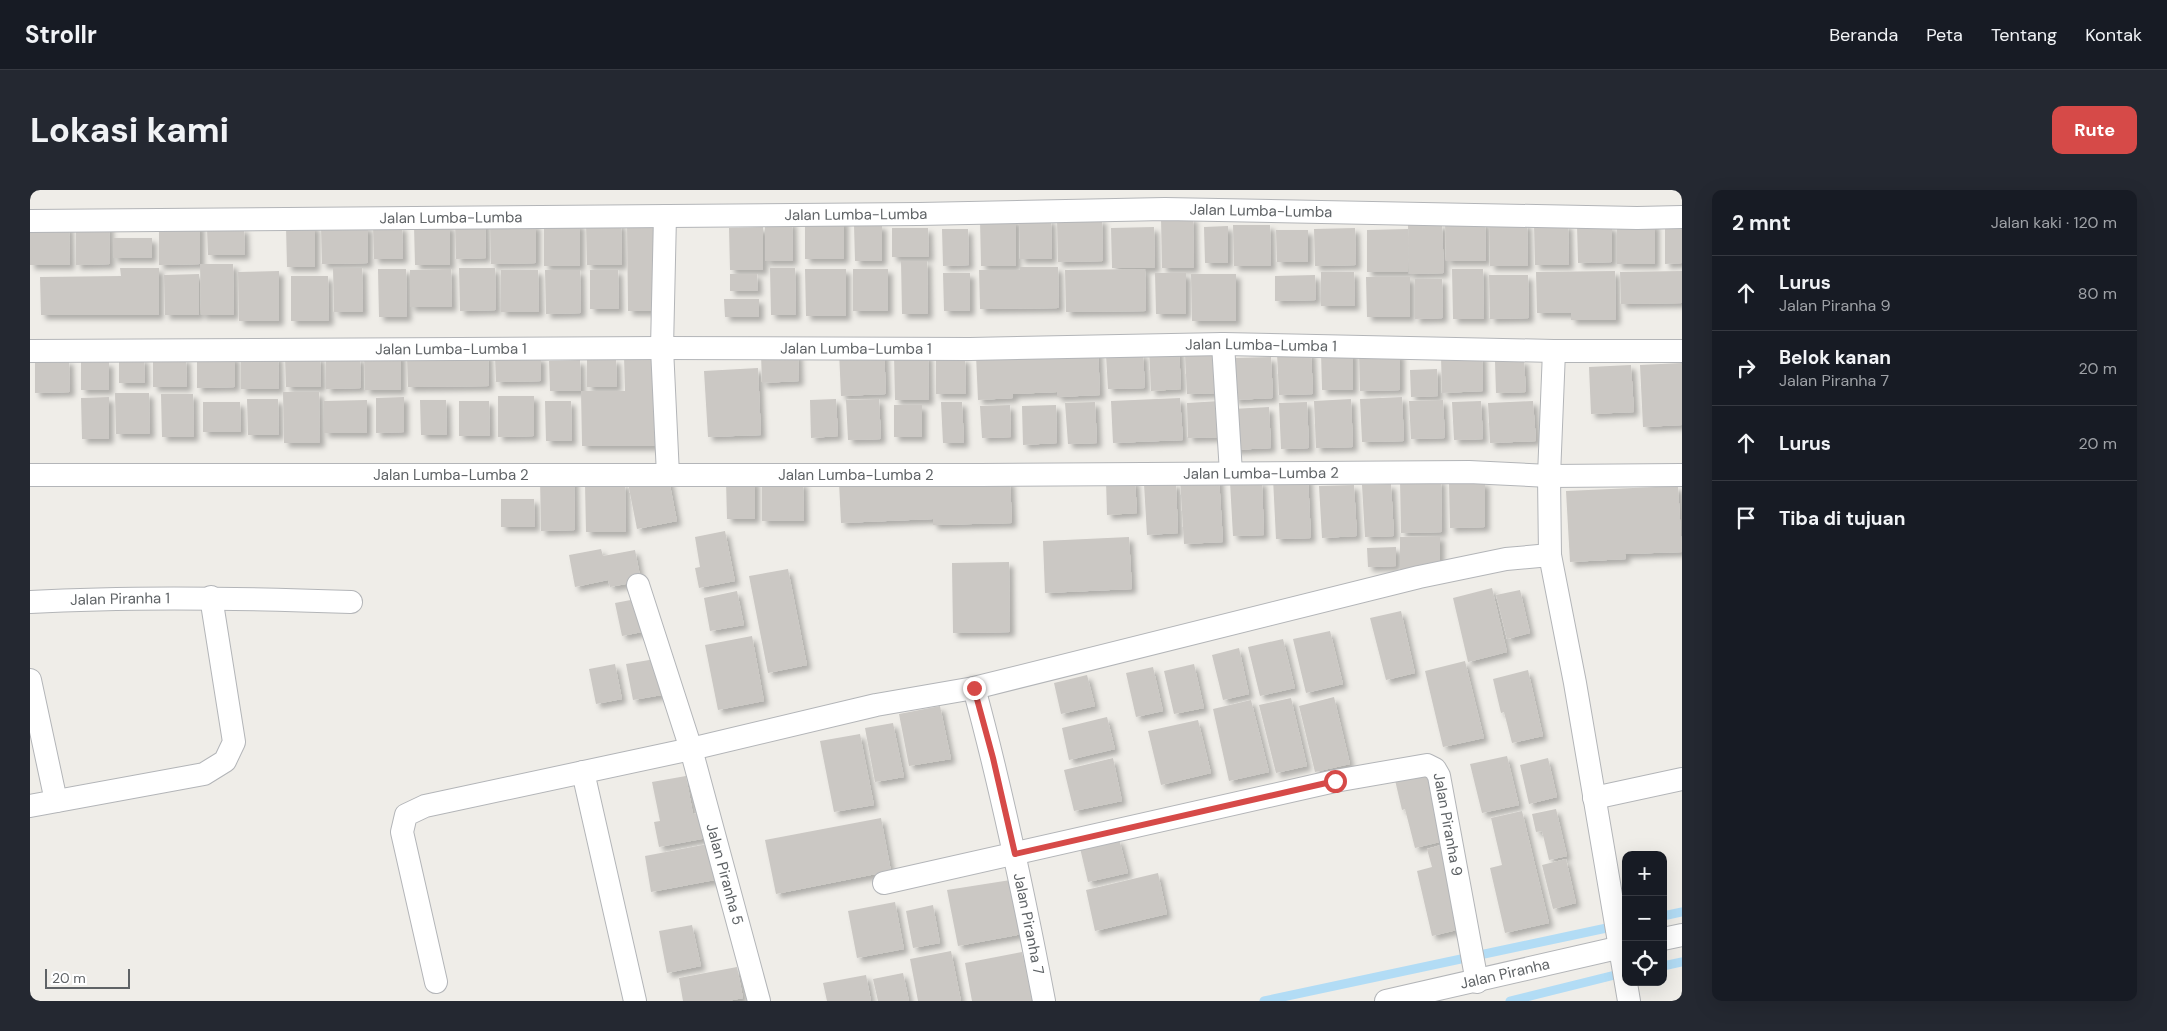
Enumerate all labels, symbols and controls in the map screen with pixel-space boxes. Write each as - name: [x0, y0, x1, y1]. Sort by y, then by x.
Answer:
- text: Strollr: [25, 19, 97, 50]
- text: Beranda: [1829, 23, 1898, 47]
- text: Peta: [1926, 23, 1963, 47]
- text: Tentang: [1991, 23, 2057, 47]
- text: Kontak: [2085, 23, 2142, 47]
- button: Rute: [2052, 106, 2137, 154]
- text: Lokasi kami: [30, 107, 229, 153]
- street label: Jalan Lumba-Lumba: [1189, 199, 1333, 222]
- street label: Jalan Lumba-Lumba: [784, 204, 928, 225]
- street label: Jalan Lumba-Lumba: [379, 207, 523, 228]
- text: 2 mnt: [1732, 209, 1791, 237]
- text: Jalan kaki · 120 m: [1991, 212, 2117, 233]
- text: Lurus: [1779, 270, 1831, 295]
- icon: ahead: [1732, 279, 1760, 307]
- text: 80 m: [2078, 283, 2117, 304]
- text: Jalan Piranha 9: [1779, 295, 1891, 316]
- street label: Jalan Lumba-Lumba 1: [1185, 334, 1337, 356]
- street label: Jalan Lumba-Lumba 1: [780, 338, 932, 359]
- street label: Jalan Lumba-Lumba 1: [375, 339, 527, 359]
- text: Belok kanan: [1779, 345, 1891, 370]
- icon: right: [1732, 354, 1760, 382]
- text: 20 m: [2078, 358, 2117, 379]
- text: Jalan Piranha 7: [1779, 370, 1889, 391]
- icon: ahead: [1732, 429, 1760, 457]
- text: Lurus: [1779, 431, 1831, 456]
- text: 20 m: [2078, 433, 2117, 454]
- street label: Jalan Lumba-Lumba 2: [1183, 463, 1339, 484]
- street label: Jalan Lumba-Lumba 2: [373, 465, 529, 485]
- street label: Jalan Lumba-Lumba 2: [778, 465, 934, 485]
- icon: arrive: [1732, 504, 1760, 532]
- text: Tiba di tujuan: [1779, 506, 1905, 531]
- street label: Jalan Piranha 1: [70, 588, 170, 610]
- route end: [963, 677, 986, 700]
- route start: [1324, 770, 1347, 793]
- street label: Jalan Piranha 9: [1429, 771, 1467, 878]
- street label: Jalan Piranha 5: [702, 821, 748, 927]
- map controls: [1622, 851, 1667, 986]
- button: +: [1622, 851, 1667, 896]
- street label: Jalan Piranha 7: [1009, 871, 1049, 976]
- button: −: [1622, 896, 1667, 941]
- button: locate: [1622, 941, 1667, 986]
- street label: Jalan Piranha: [1458, 954, 1552, 994]
- scale bar: [45, 966, 130, 989]
- text: 20 m: [52, 969, 86, 987]

